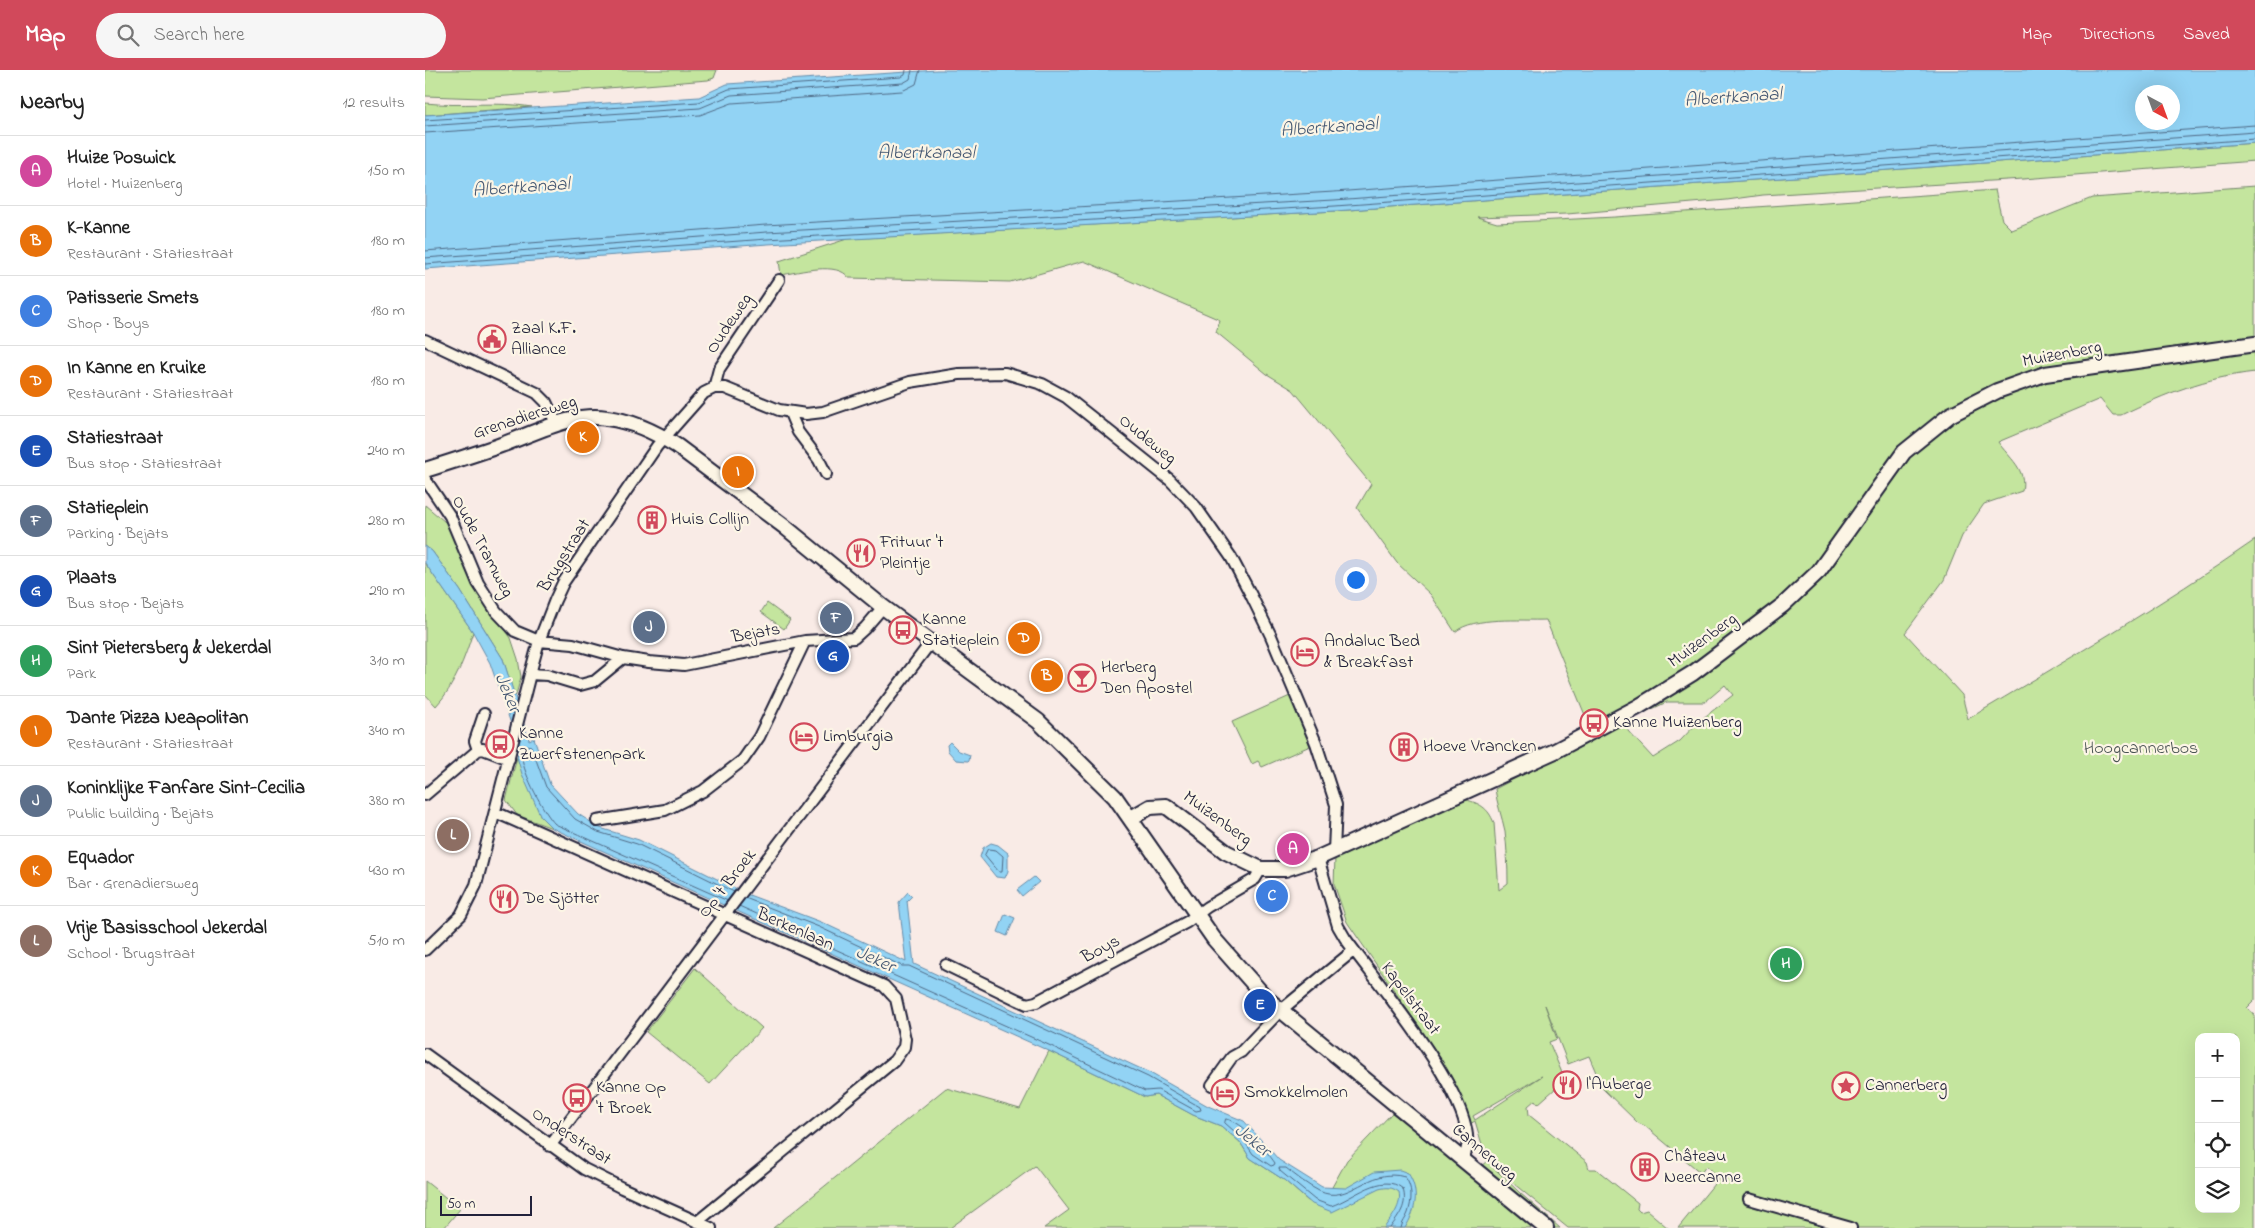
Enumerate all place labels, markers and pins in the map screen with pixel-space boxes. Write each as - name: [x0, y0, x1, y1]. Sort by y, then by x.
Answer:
- place label: Zaal K.F. Alliance: [511, 316, 576, 363]
- public building icon: Zaal K.F. Alliance: [477, 324, 507, 354]
- pin: K: [567, 418, 599, 456]
- pin: I: [722, 453, 754, 491]
- building icon: Huis Collijn: [637, 505, 667, 535]
- place label: Huis Collijn: [671, 507, 749, 533]
- place label: Frituur 't Pleintje: [879, 530, 944, 577]
- restaurant icon: Frituur 't Pleintje: [846, 538, 876, 568]
- pin: F: [820, 599, 852, 637]
- place label: Kanne Statieplein: [922, 607, 999, 654]
- pin: J: [633, 608, 665, 646]
- bus stop icon: Kanne Statieplein: [888, 615, 918, 645]
- pin: D: [1008, 619, 1040, 657]
- place label: Andaluc Bed & Breakfast: [1324, 629, 1420, 676]
- pin: G: [817, 637, 849, 675]
- hotel icon: Andaluc Bed & Breakfast: [1290, 637, 1320, 667]
- place label: Herberg Den Apostel: [1100, 655, 1192, 702]
- pin: B: [1031, 657, 1063, 695]
- bar icon: Herberg Den Apostel: [1067, 663, 1097, 693]
- bus stop icon: Kanne Muizenberg: [1579, 708, 1609, 738]
- place label: Kanne Muizenberg: [1613, 710, 1742, 737]
- place label: Kanne Zwerfstenenpark: [519, 721, 645, 768]
- hotel icon: Limburgia: [789, 722, 819, 752]
- place label: Limburgia: [823, 724, 893, 751]
- bus stop icon: Kanne Zwerfstenenpark: [485, 729, 515, 759]
- building icon: Hoeve Vrancken: [1389, 732, 1419, 762]
- place label: Hoeve Vrancken: [1423, 734, 1537, 760]
- pin: L: [437, 816, 469, 854]
- pin: A: [1277, 830, 1309, 868]
- pin: C: [1256, 877, 1288, 915]
- restaurant icon: De Sjötter: [489, 884, 519, 914]
- place label: De Sjötter: [522, 886, 599, 912]
- pin: H: [1770, 945, 1802, 983]
- pin: E: [1244, 986, 1276, 1024]
- restaurant icon: l'Auberge: [1552, 1070, 1582, 1100]
- place icon: Cannerberg: [1831, 1071, 1861, 1101]
- place label: l'Auberge: [1586, 1072, 1652, 1099]
- place label: Cannerberg: [1865, 1073, 1947, 1100]
- place label: Kanne Op 't Broek: [596, 1075, 667, 1122]
- hotel icon: Smokkelmolen: [1210, 1078, 1240, 1108]
- place label: Smokkelmolen: [1244, 1080, 1348, 1106]
- bus stop icon: Kanne Op 't Broek: [562, 1083, 592, 1113]
- place label: Château Neercanne: [1664, 1144, 1742, 1191]
- building icon: Château Neercanne: [1630, 1152, 1660, 1182]

